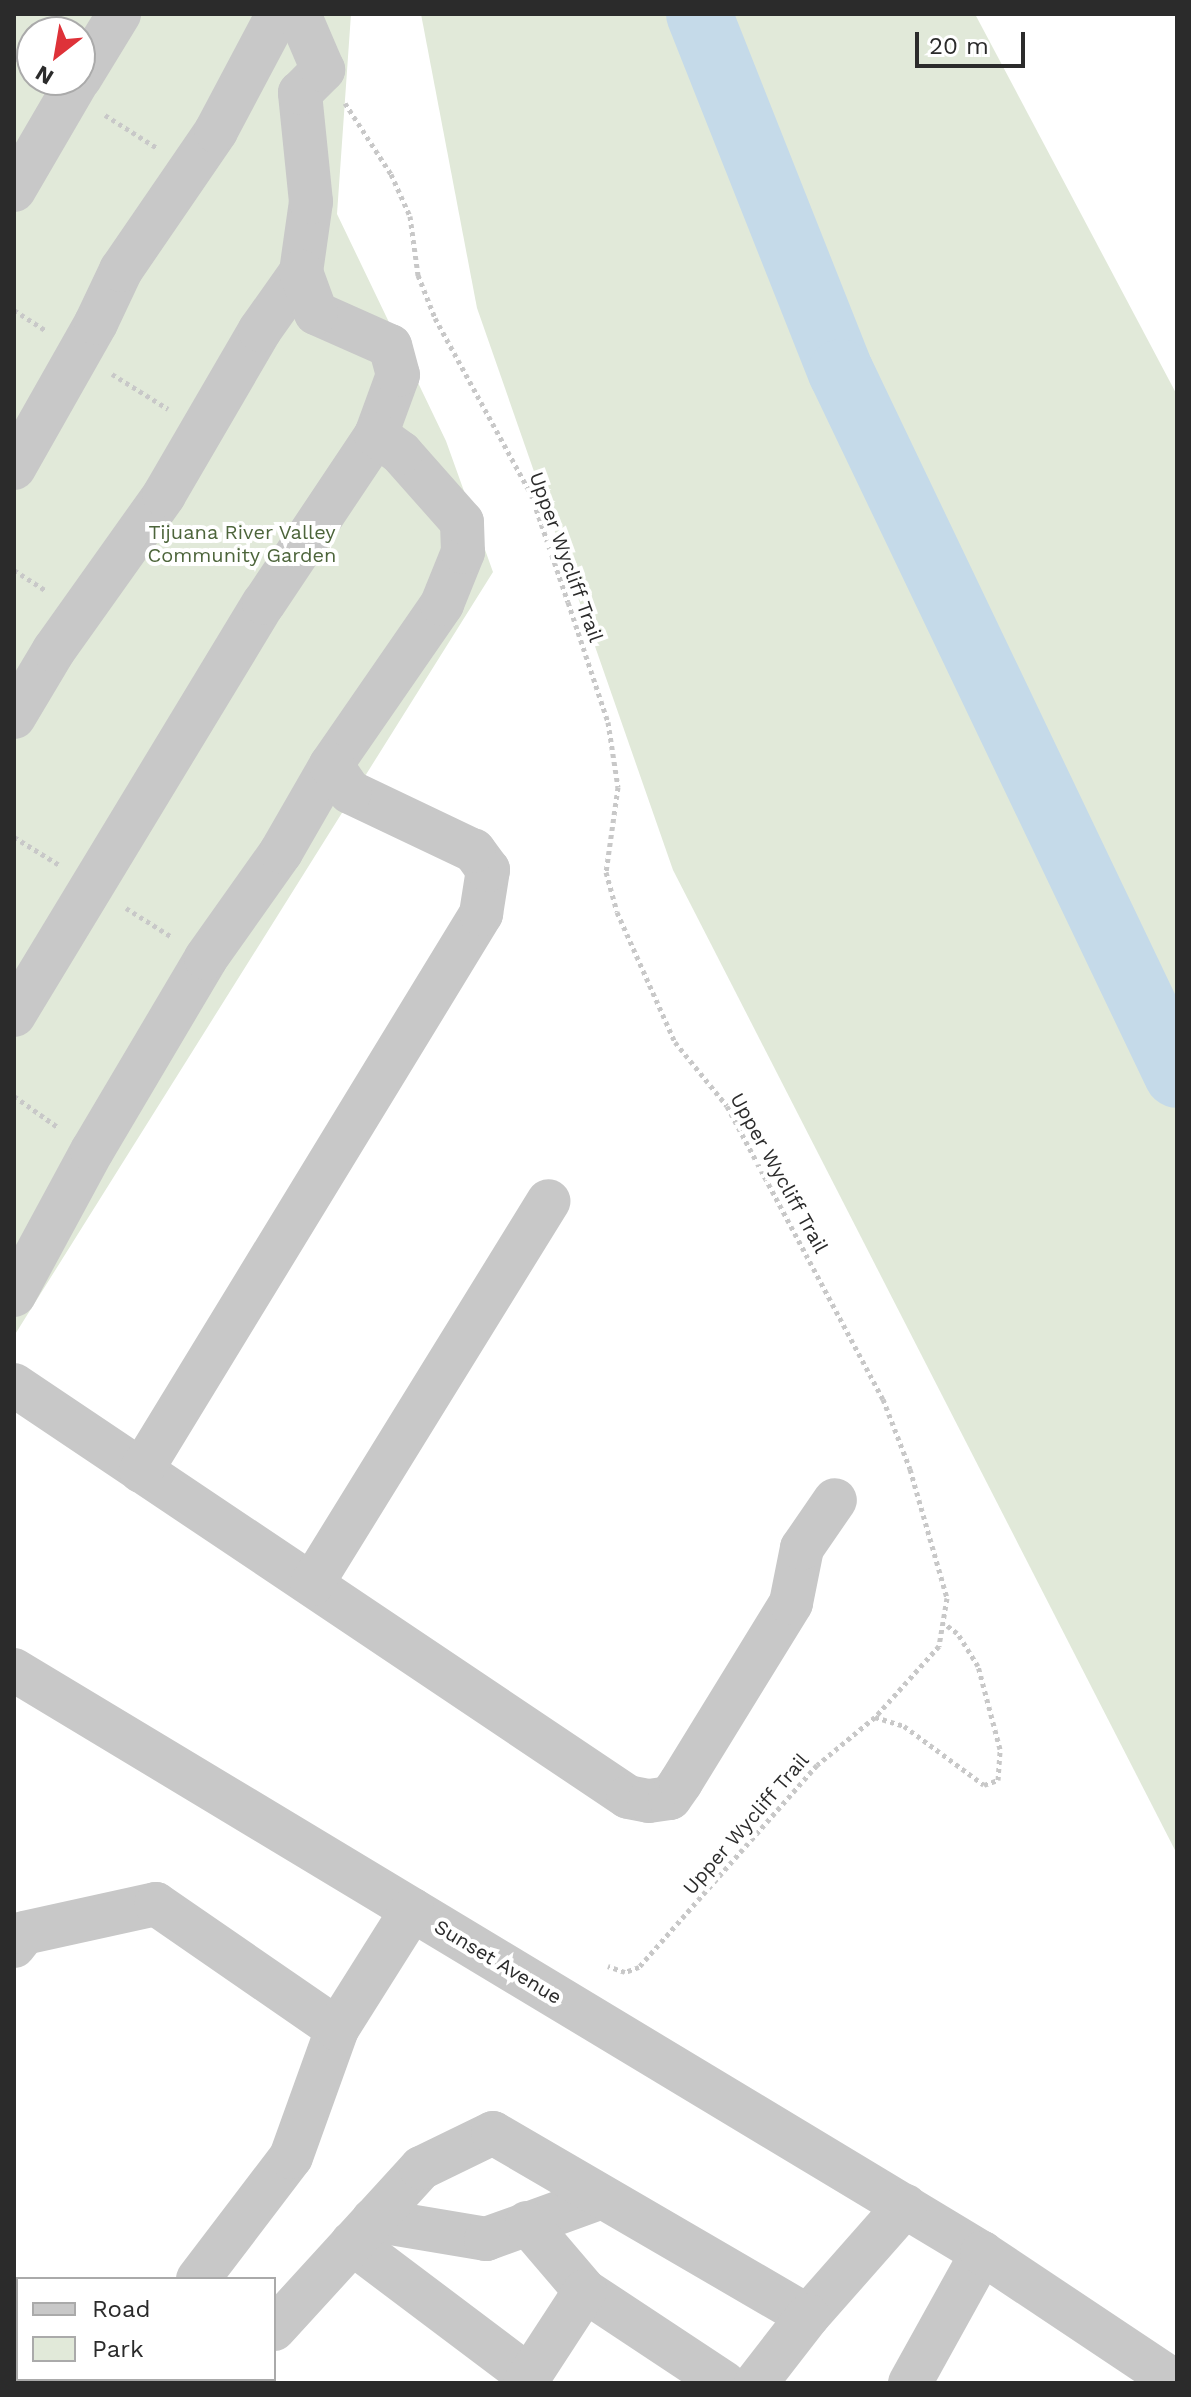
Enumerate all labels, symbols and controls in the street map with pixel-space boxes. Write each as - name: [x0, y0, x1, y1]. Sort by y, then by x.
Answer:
- north arrow: [16, 16, 96, 96]
- scale bar: [919, 16, 1029, 66]
- text: 20 m: [929, 32, 989, 60]
- text: N: [31, 60, 58, 90]
- street label: Upper Wycliff Trail: [524, 468, 608, 646]
- park label: Tijuana River Valley Community Garden: [147, 521, 337, 568]
- street label: Upper Wycliff Trail: [724, 1088, 834, 1258]
- street label: Upper Wycliff Trail: [677, 1748, 815, 1900]
- street label: Sunset Avenue: [430, 1914, 566, 2010]
- legend: [16, 2277, 276, 2381]
- text: Road: [92, 2295, 151, 2323]
- text: Park: [92, 2335, 144, 2363]

